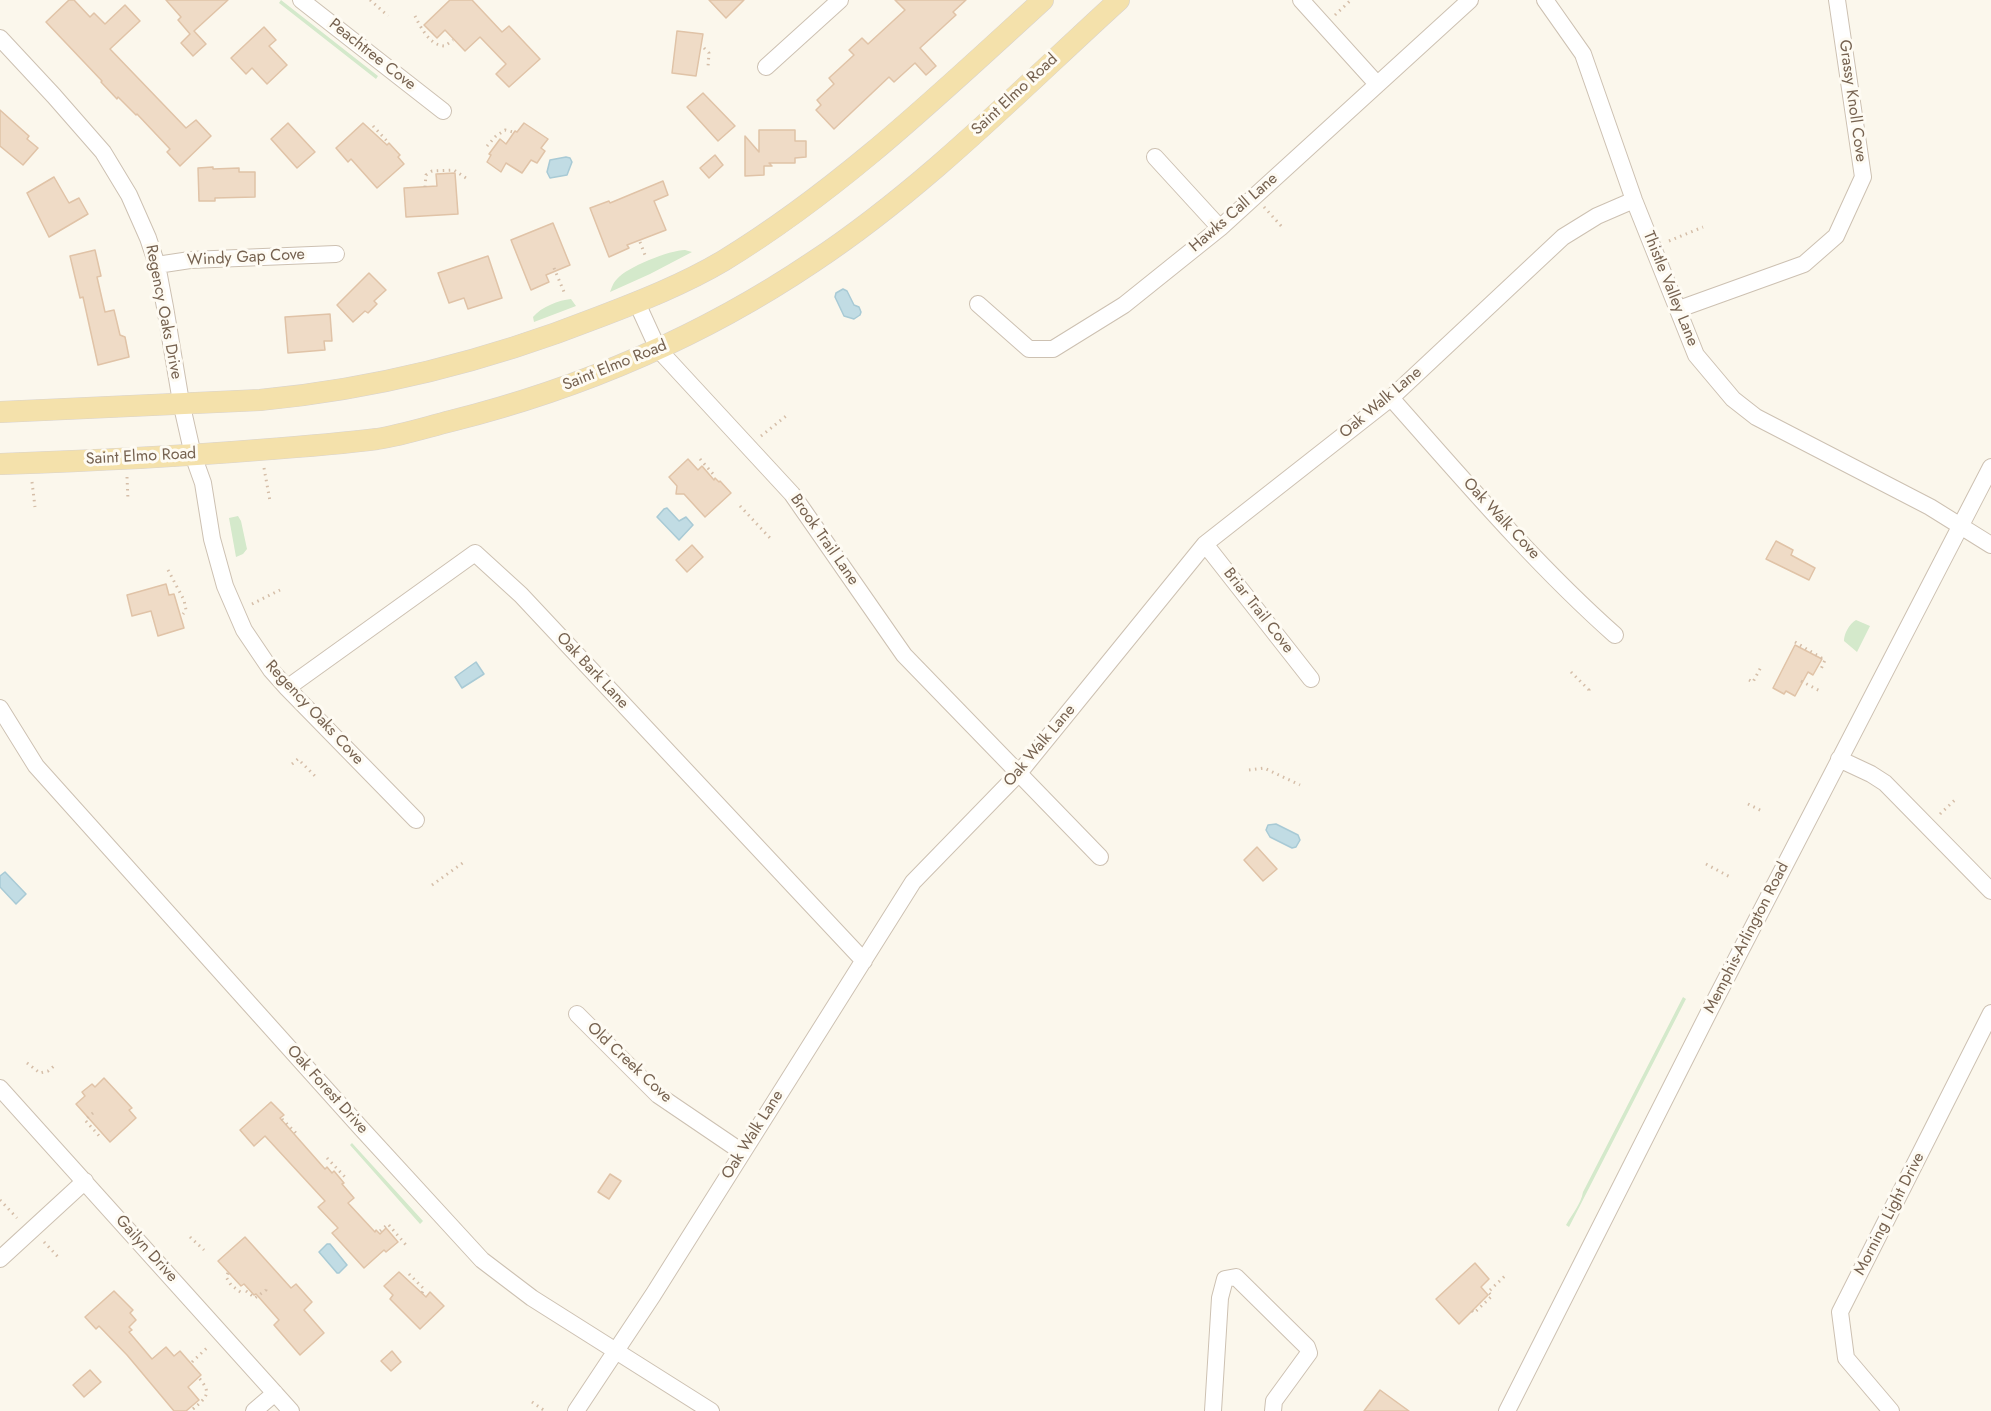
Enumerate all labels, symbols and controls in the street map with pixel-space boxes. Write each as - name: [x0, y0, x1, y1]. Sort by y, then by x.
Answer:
- street label: Peachtree Cove: [325, 15, 419, 95]
- street label: Grassy Knoll Cove: [1834, 39, 1870, 163]
- street label: Saint Elmo Road: [968, 50, 1062, 140]
- street label: Hawks Call Lane: [1186, 169, 1282, 257]
- street label: Thistle Valley Lane: [1638, 229, 1702, 349]
- street label: Regency Oaks Drive: [141, 243, 185, 381]
- street label: Windy Gap Cove: [187, 245, 305, 271]
- street label: Saint Elmo Road: [560, 336, 670, 396]
- street label: Oak Walk Lane: [1336, 363, 1426, 443]
- street label: Saint Elmo Road: [85, 445, 197, 469]
- street label: Oak Walk Cove: [1458, 474, 1544, 564]
- street label: Brook Trail Lane: [785, 491, 863, 589]
- street label: Briar Trail Cove: [1219, 564, 1297, 658]
- street label: Oak Bark Lane: [552, 629, 632, 713]
- street label: Regency Oaks Cove: [261, 657, 367, 769]
- street label: Oak Walk Lane: [1000, 701, 1080, 791]
- street label: Memphis-Arlington Road: [1701, 859, 1793, 1017]
- street label: Old Creek Cove: [582, 1019, 676, 1107]
- street label: Oak Forest Drive: [282, 1042, 372, 1138]
- street label: Oak Walk Lane: [718, 1087, 788, 1183]
- street label: Morning Light Drive: [1851, 1149, 1929, 1279]
- street label: Gailyn Drive: [111, 1211, 181, 1287]

